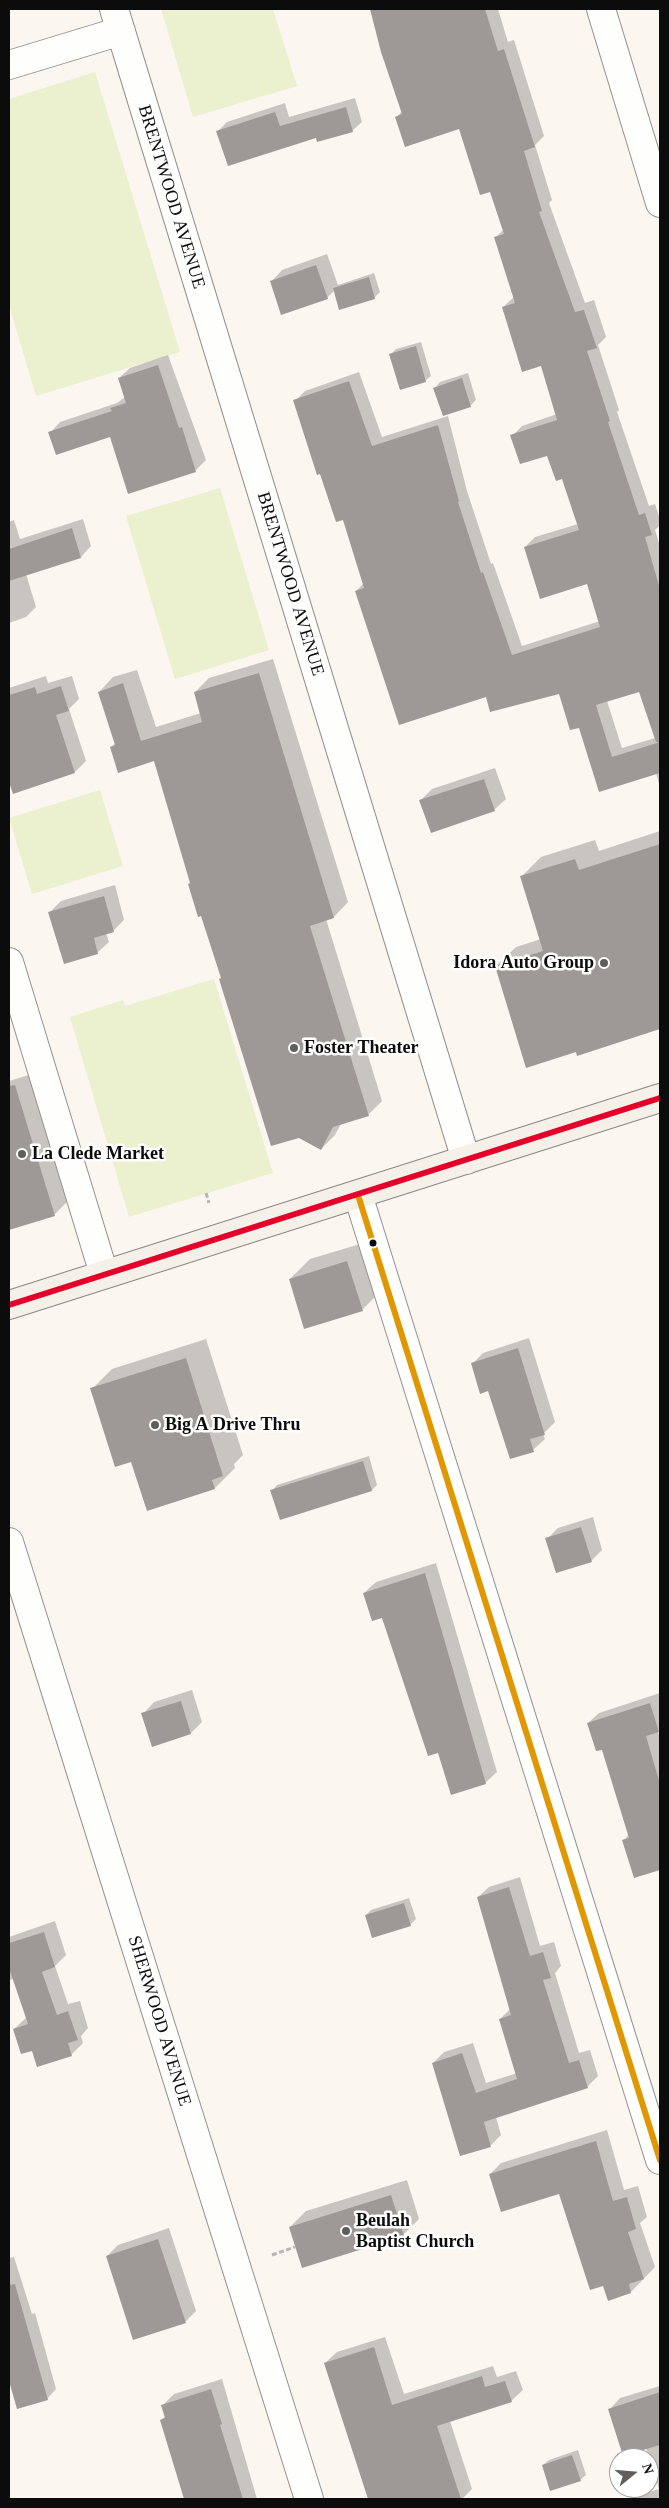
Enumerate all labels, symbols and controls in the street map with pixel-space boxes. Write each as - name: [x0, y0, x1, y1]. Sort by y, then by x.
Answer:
- street label: BRENTWOOD AVENUE: [133, 102, 209, 292]
- street label: BRENTWOOD AVENUE: [252, 489, 328, 679]
- place label: Idora Auto Group: [453, 952, 594, 974]
- marker: Idora Auto Group: [598, 957, 610, 969]
- place label: Foster Theater: [304, 1037, 418, 1059]
- marker: Foster Theater: [288, 1042, 300, 1054]
- place label: La Clede Market: [32, 1143, 164, 1165]
- marker: La Clede Market: [16, 1148, 28, 1160]
- unlabelled marker: [368, 1238, 378, 1248]
- place label: Big A Drive Thru: [165, 1414, 301, 1436]
- marker: Big A Drive Thru: [149, 1419, 161, 1431]
- street label: SHERWOOD AVENUE: [123, 1933, 195, 2109]
- place label: Beulah Baptist Church: [356, 2210, 474, 2252]
- marker: Beulah Baptist Church: [340, 2225, 352, 2237]
- north arrow: [609, 2448, 659, 2498]
- text: N: [639, 2462, 657, 2476]

